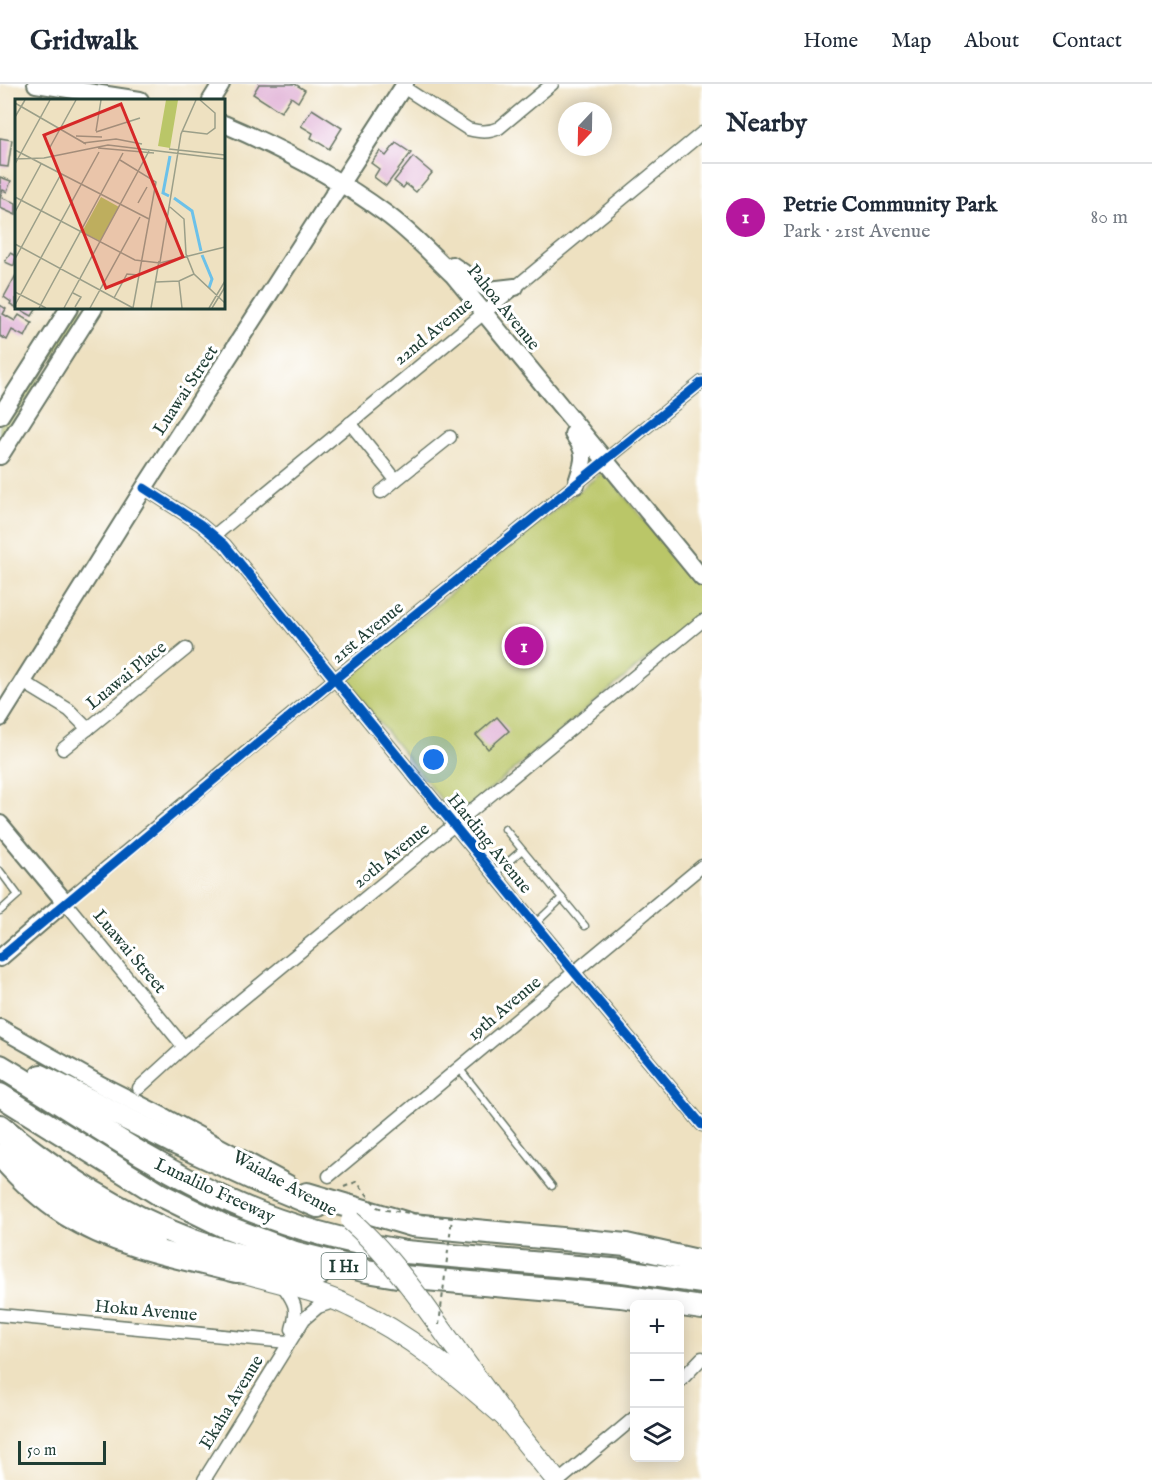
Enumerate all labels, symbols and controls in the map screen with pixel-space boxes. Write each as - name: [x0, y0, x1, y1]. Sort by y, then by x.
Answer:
- text: Gridwalk: [30, 24, 138, 59]
- text: Home: [803, 28, 858, 55]
- text: Map: [891, 28, 931, 55]
- text: About: [964, 28, 1019, 55]
- text: Contact: [1052, 28, 1122, 55]
- inset map: [15, 99, 225, 309]
- north arrow: [558, 102, 612, 156]
- text: Nearby: [726, 107, 807, 140]
- text: Petrie Community Park: [783, 191, 997, 219]
- text: 1: [742, 205, 749, 230]
- text: 80 m: [1091, 205, 1128, 230]
- text: Park · 21st Avenue: [783, 219, 930, 244]
- street label: Pahoa Avenue: [461, 260, 544, 356]
- street label: 22nd Avenue: [390, 293, 478, 371]
- street label: Luawai Street: [149, 341, 224, 440]
- street label: 21st Avenue: [327, 597, 409, 669]
- pin: 1: [504, 624, 544, 668]
- street label: Luawai Place: [82, 637, 172, 716]
- your location: [419, 745, 448, 774]
- street label: Harding Avenue: [441, 789, 536, 899]
- street label: 20th Avenue: [349, 818, 435, 894]
- street label: Luawai Street: [87, 905, 171, 999]
- street label: 19th Avenue: [463, 972, 547, 1047]
- street label: Waialae Avenue: [228, 1146, 341, 1223]
- street label: Lunalilo Freeway: [150, 1153, 278, 1229]
- road number: I H1: [322, 1253, 366, 1279]
- street label: Hoku Avenue: [94, 1296, 198, 1327]
- map controls: [630, 1300, 684, 1462]
- button: +: [630, 1300, 684, 1354]
- street label: Ekaha Avenue: [195, 1351, 269, 1454]
- button: −: [630, 1354, 684, 1408]
- button: layers: [630, 1408, 684, 1462]
- scale bar: [18, 1438, 106, 1466]
- text: 50 m: [27, 1441, 56, 1461]

